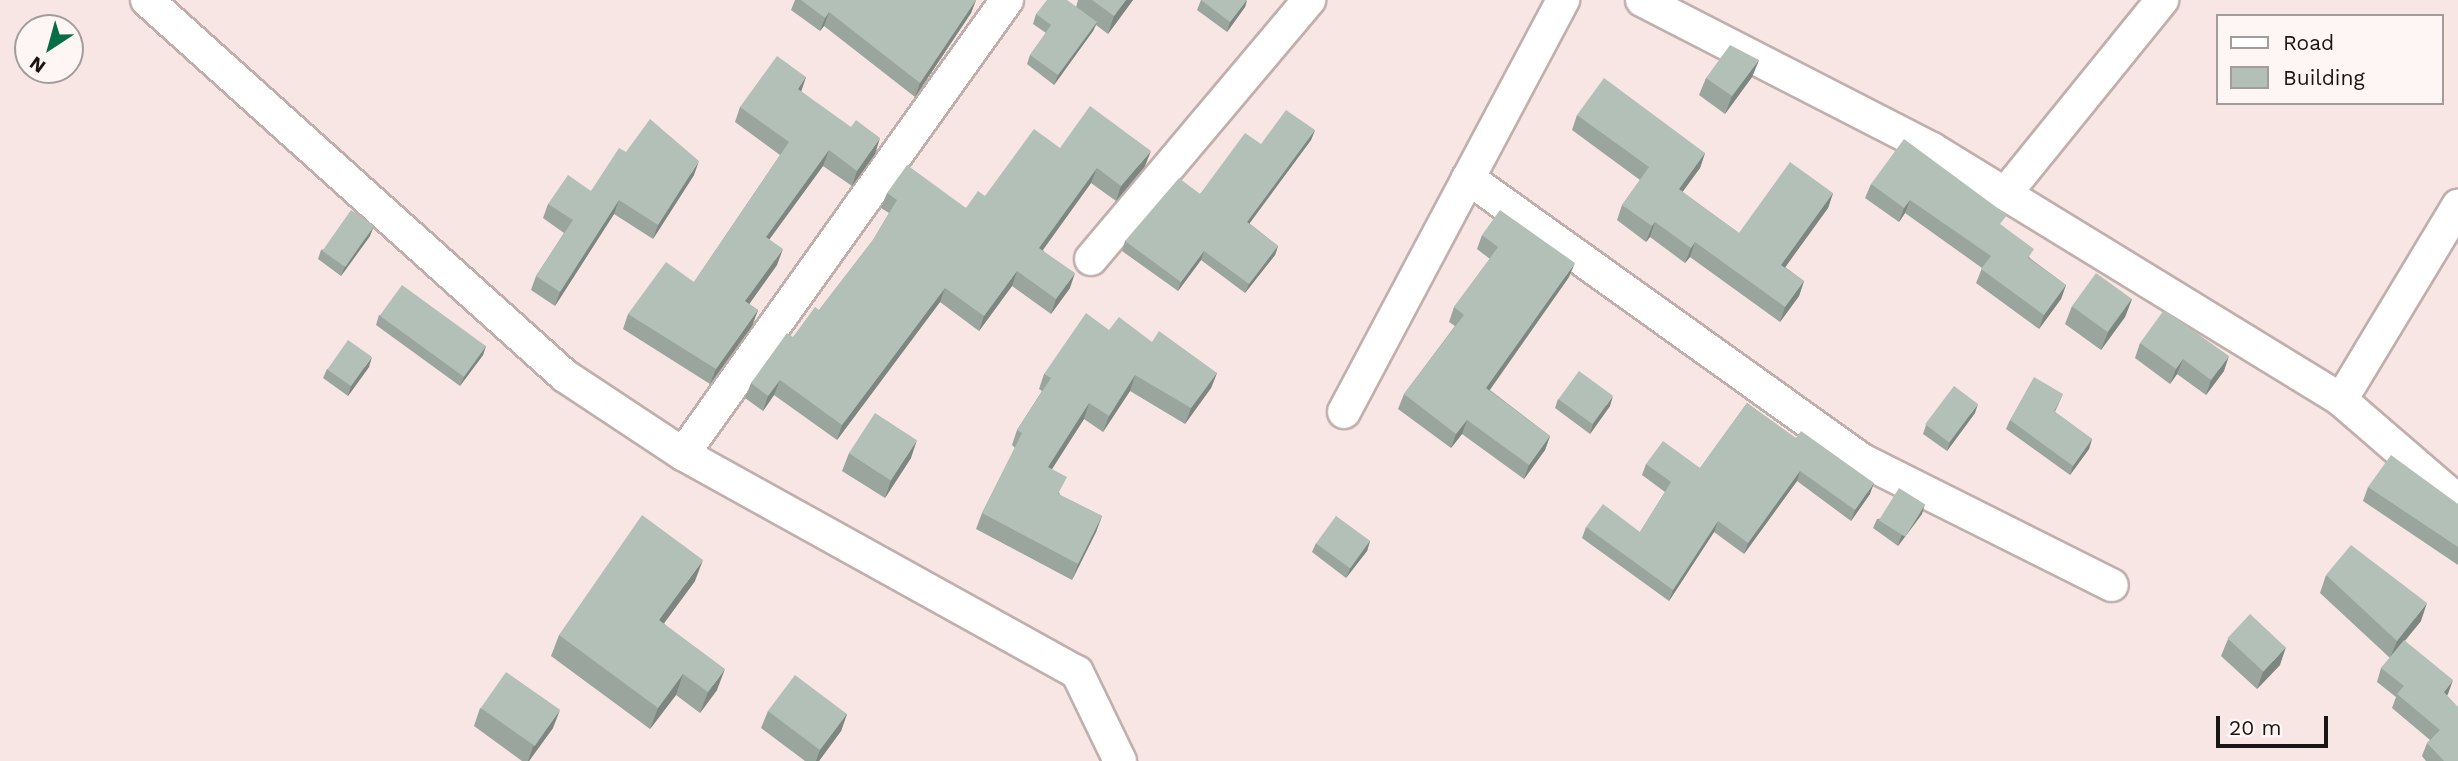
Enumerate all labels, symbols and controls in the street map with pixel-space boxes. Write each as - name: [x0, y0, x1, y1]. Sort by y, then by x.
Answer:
- north arrow: [14, 14, 84, 84]
- legend: [2216, 14, 2444, 105]
- text: Road: [2283, 30, 2334, 55]
- text: N: [25, 51, 50, 78]
- text: Building: [2283, 65, 2365, 90]
- scale bar: [2220, 702, 2332, 746]
- text: 20 m: [2229, 715, 2281, 740]

